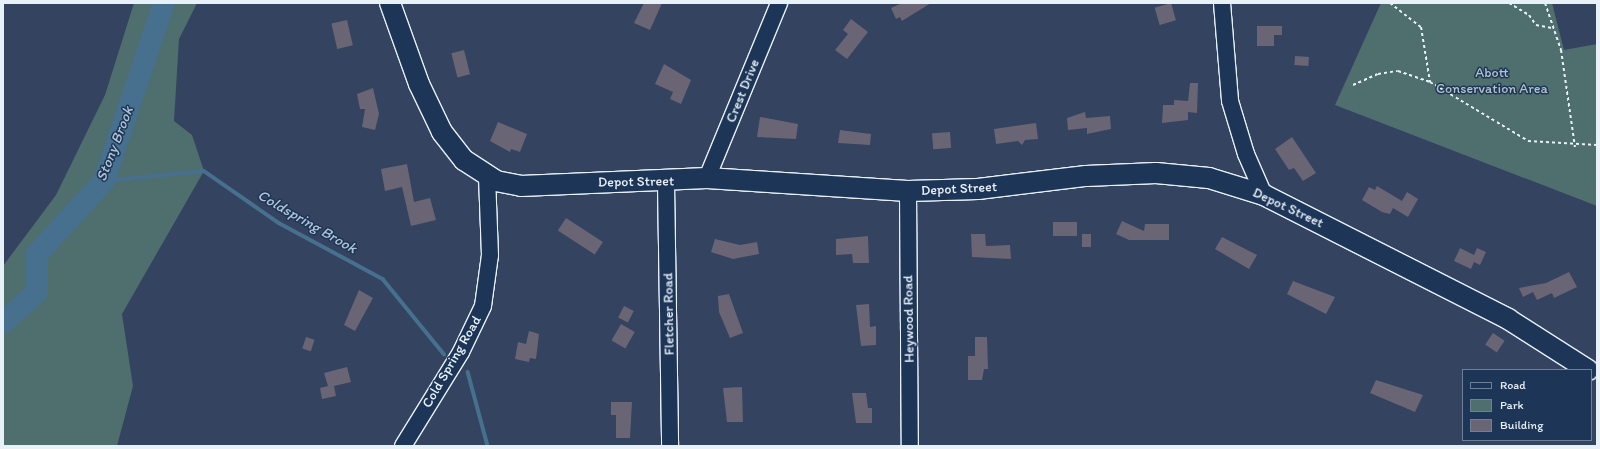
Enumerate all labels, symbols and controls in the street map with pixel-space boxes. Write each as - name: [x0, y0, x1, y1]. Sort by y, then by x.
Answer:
- street label: Crest Drive: [723, 57, 763, 125]
- park label: Abott Conservation Area: [1436, 65, 1548, 98]
- water label: Stony Brook: [92, 104, 138, 184]
- street label: Depot Street: [598, 173, 674, 191]
- street label: Depot Street: [921, 179, 997, 199]
- street label: Depot Street: [1250, 184, 1326, 232]
- water label: Coldspring Brook: [254, 186, 360, 258]
- street label: Fletcher Road: [660, 273, 678, 355]
- street label: Heywood Road: [900, 275, 918, 363]
- street label: Cold Spring Road: [419, 313, 485, 411]
- legend: [1462, 369, 1592, 441]
- text: Road: [1500, 378, 1526, 392]
- text: Park: [1500, 398, 1524, 412]
- text: Building: [1500, 418, 1543, 432]

